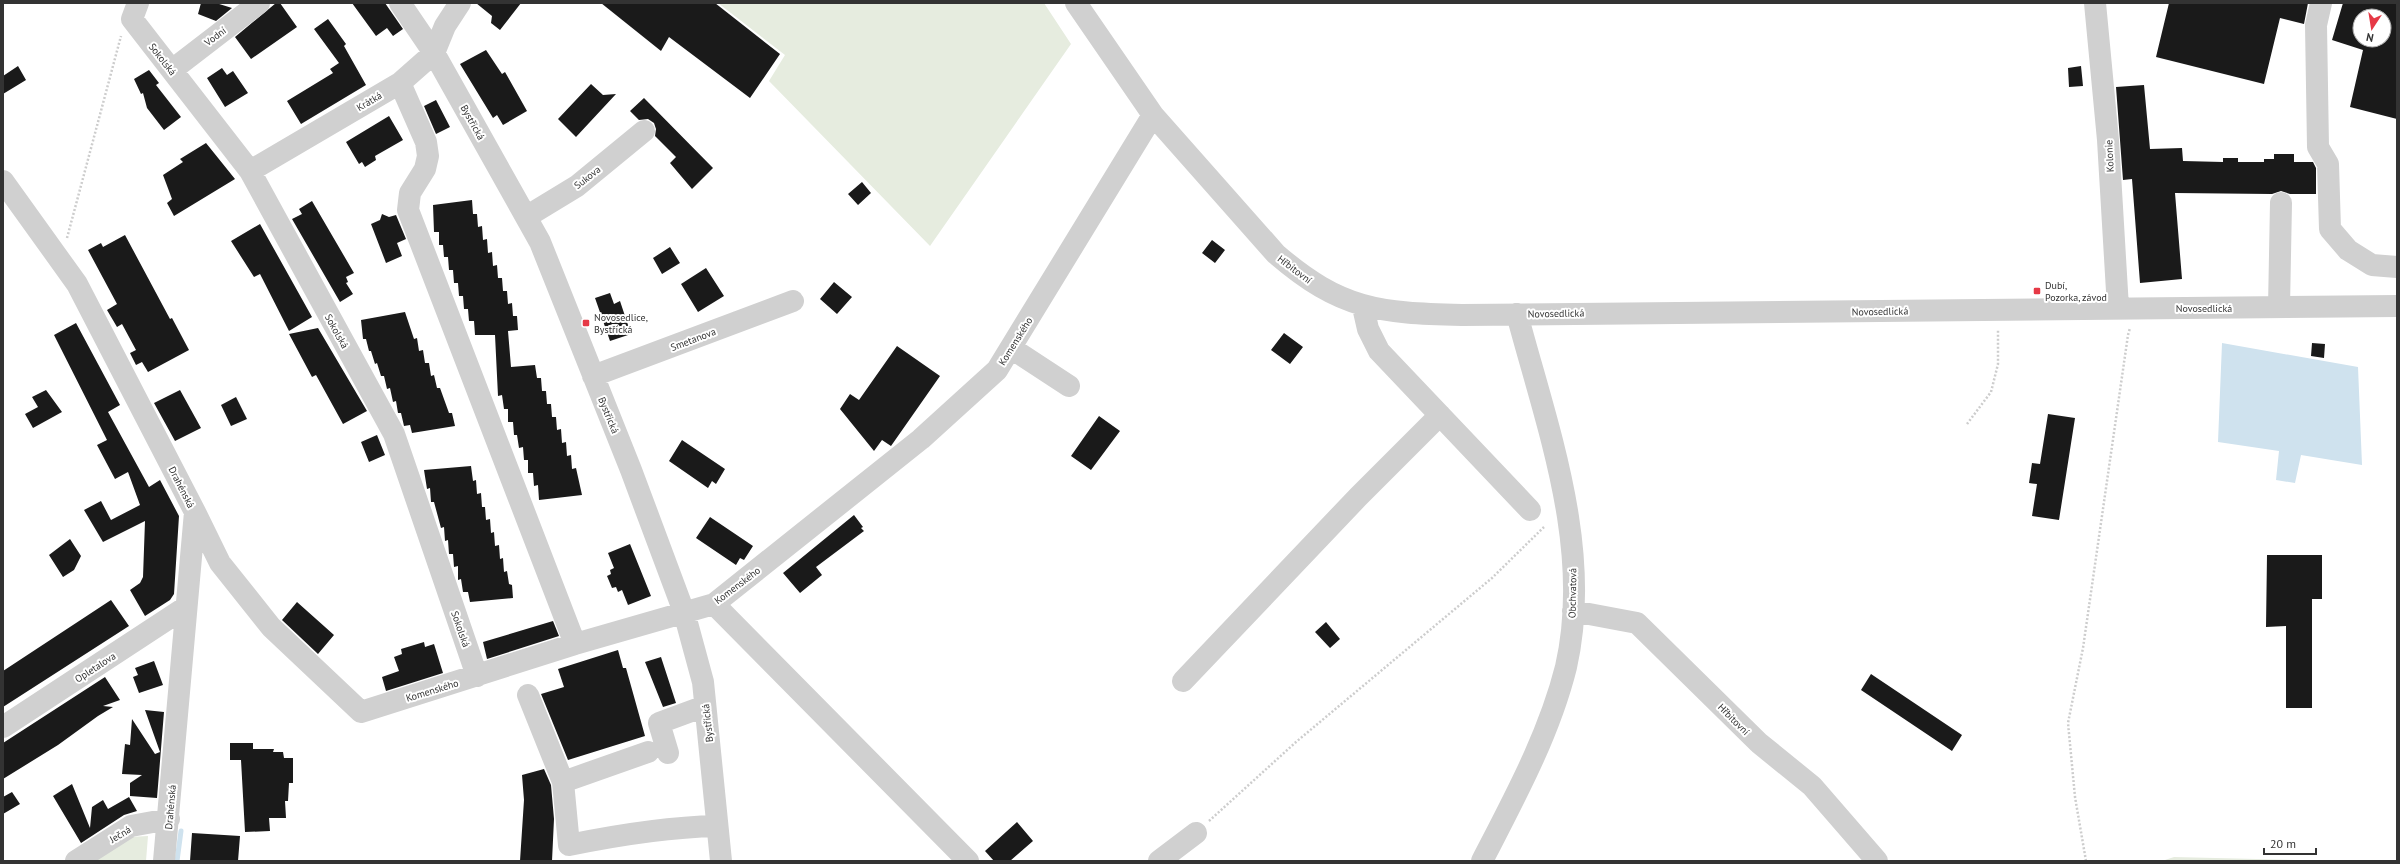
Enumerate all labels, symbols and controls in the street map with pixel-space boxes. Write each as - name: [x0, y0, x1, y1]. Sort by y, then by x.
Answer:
- north arrow: [2352, 8, 2392, 48]
- street label: Vodní: [201, 24, 229, 49]
- text: N: [2365, 30, 2375, 45]
- street label: Sokolská: [146, 40, 179, 78]
- street label: Krátká: [354, 89, 384, 114]
- street label: Bystřická: [458, 102, 488, 142]
- street label: Kolonie: [2102, 139, 2117, 173]
- street label: Sukova: [571, 163, 603, 192]
- street label: Hřbitovní: [1275, 252, 1315, 287]
- place label: Dubí, Pozorka, závod: [2045, 279, 2107, 304]
- marker: Dubí, Pozorka, závod: [2032, 286, 2042, 296]
- street label: Novosedlická: [2176, 302, 2232, 315]
- street label: Novosedlická: [1852, 305, 1908, 318]
- street label: Novosedlická: [1528, 307, 1584, 320]
- place label: Novosedlice, Bystřická: [594, 311, 648, 336]
- street label: Sokolská: [322, 312, 351, 351]
- street label: Komenského: [995, 315, 1035, 368]
- marker: Novosedlice, Bystřická: [581, 318, 591, 328]
- street label: Smetanova: [669, 325, 718, 354]
- street label: Bystřická: [595, 395, 622, 435]
- street label: Drahénská: [166, 464, 198, 510]
- street label: Komenského: [712, 564, 763, 607]
- street label: Obchvatová: [1566, 568, 1579, 618]
- street label: Sokolská: [448, 609, 473, 649]
- street label: Opletalova: [72, 649, 118, 686]
- street label: Komenského: [404, 676, 460, 705]
- street label: Hřbitovní: [1715, 701, 1752, 738]
- street label: Bystřická: [699, 703, 716, 743]
- street label: Drahénská: [162, 784, 179, 830]
- street label: Ječná: [106, 823, 133, 846]
- scale bar: [2264, 830, 2316, 856]
- text: 20 m: [2270, 836, 2296, 851]

